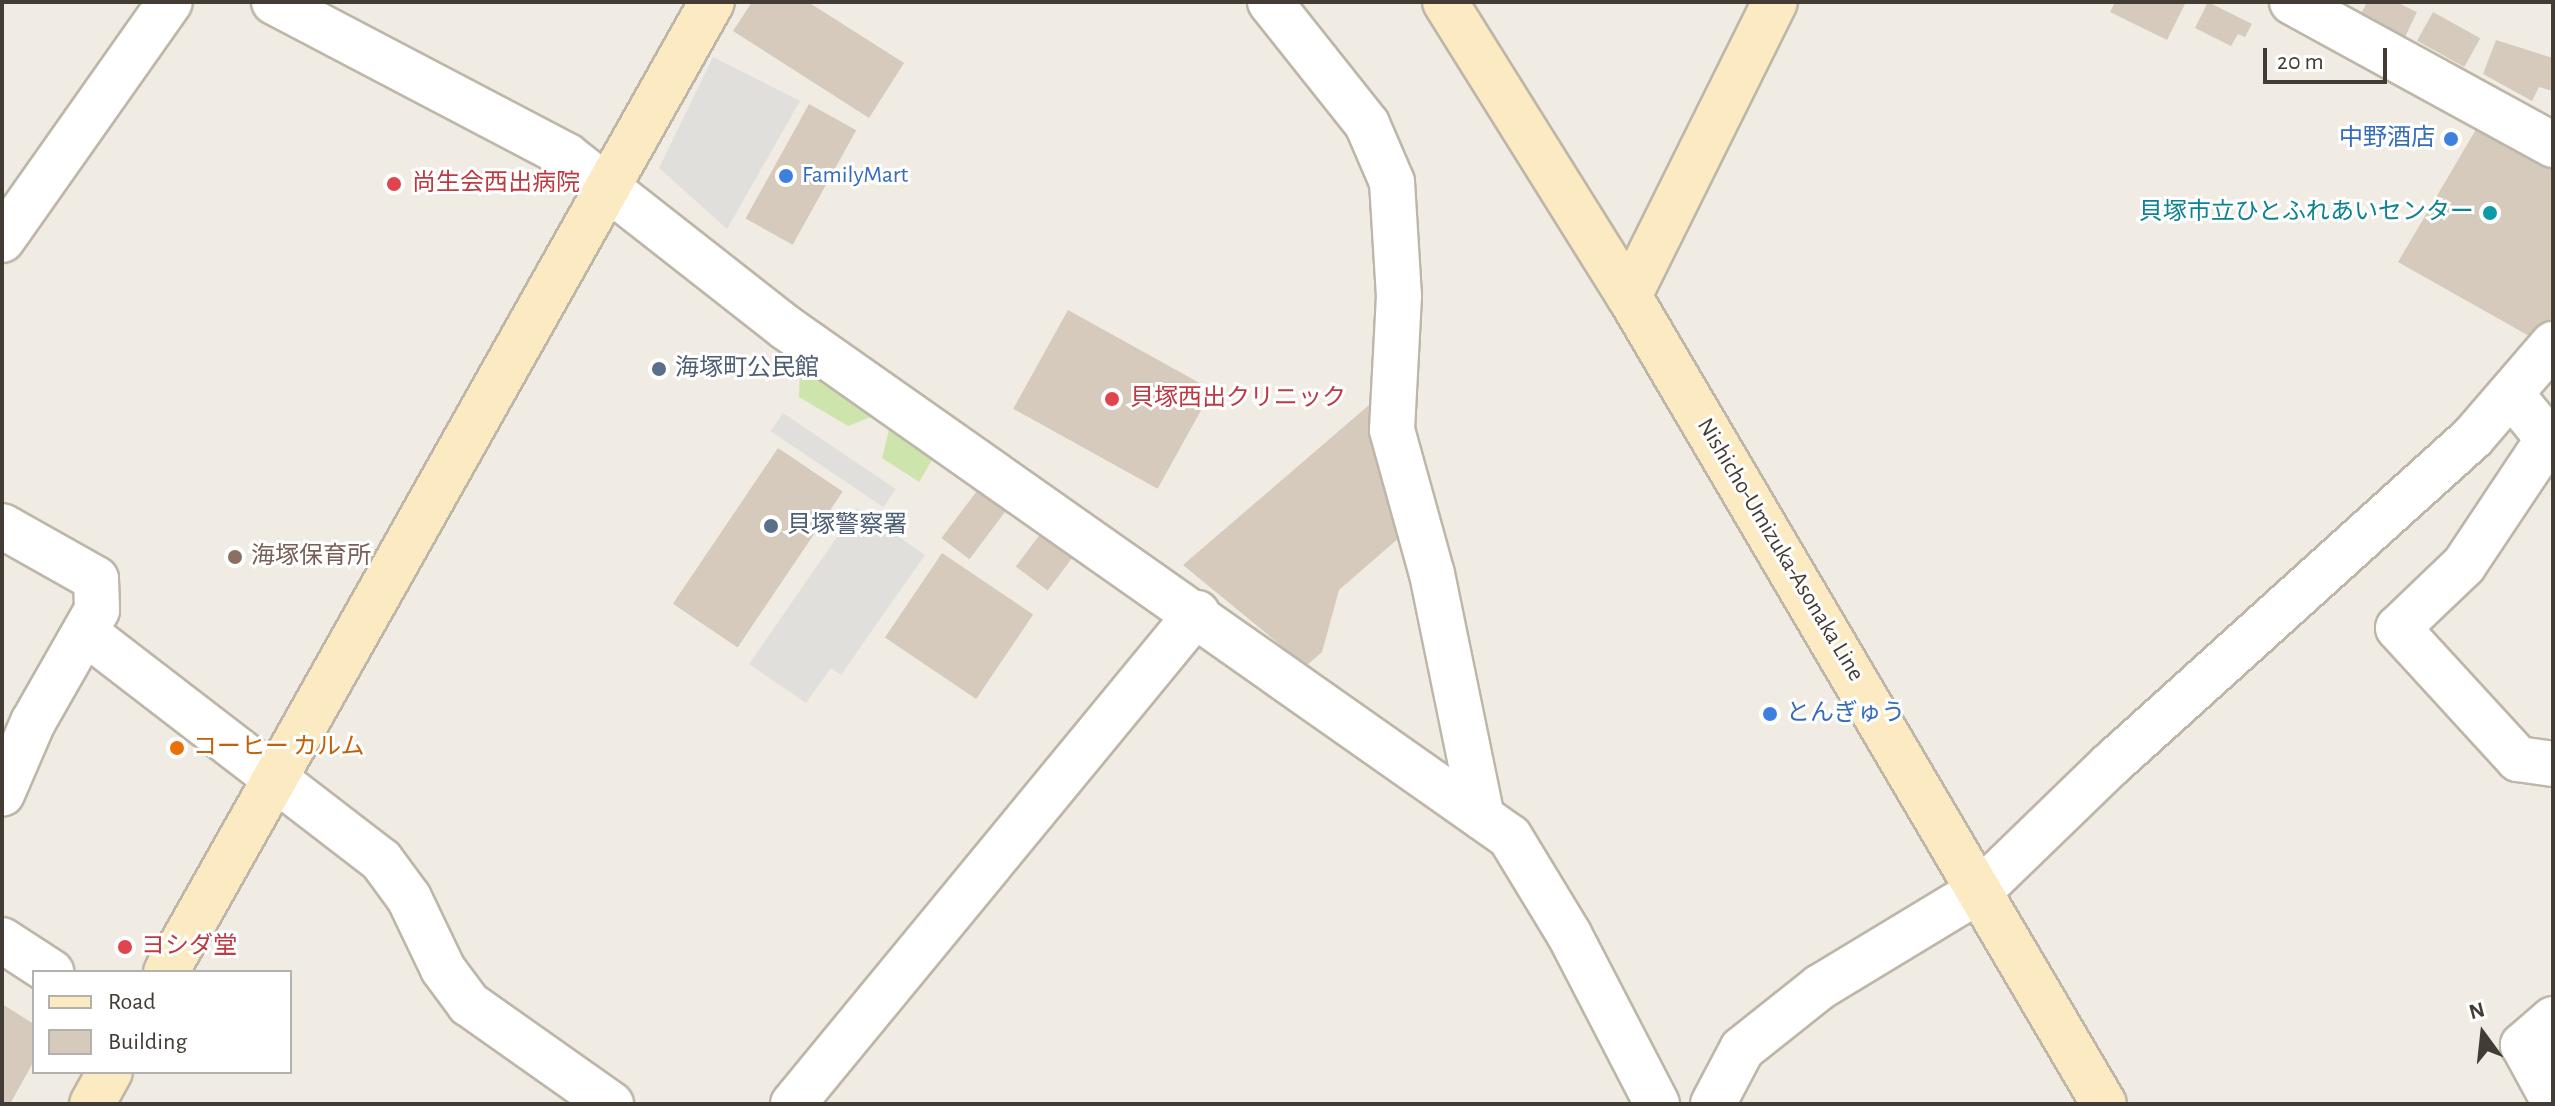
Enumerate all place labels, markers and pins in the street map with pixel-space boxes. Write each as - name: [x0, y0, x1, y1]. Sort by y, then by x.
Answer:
- place label: 中野酒店: [2339, 125, 2435, 153]
- marker: 中野酒店: [2442, 130, 2460, 148]
- place label: FamilyMart: [802, 162, 908, 190]
- marker: FamilyMart: [777, 167, 795, 185]
- place label: 尚生会西出病院: [412, 170, 580, 198]
- marker: 尚生会西出病院: [383, 173, 405, 195]
- place label: 貝塚市立ひとふれあいセンター: [2138, 199, 2474, 227]
- marker: 貝塚市立ひとふれあいセンター: [2481, 204, 2499, 222]
- place label: 海塚町公民館: [675, 355, 819, 383]
- marker: 海塚町公民館: [650, 360, 668, 378]
- place label: 貝塚西出クリニック: [1130, 385, 1346, 413]
- marker: 貝塚西出クリニック: [1101, 388, 1123, 410]
- place label: 貝塚警察署: [787, 512, 907, 540]
- marker: 貝塚警察署: [762, 517, 780, 535]
- place label: 海塚保育所: [251, 543, 371, 571]
- marker: 海塚保育所: [226, 548, 244, 566]
- place label: とんぎゅう: [1786, 700, 1906, 728]
- marker: とんぎゅう: [1761, 705, 1779, 723]
- place label: コーヒー カルム: [193, 734, 365, 762]
- marker: コーヒー カルム: [168, 739, 186, 757]
- place label: ヨシダ堂: [141, 933, 237, 961]
- marker: ヨシダ堂: [116, 938, 134, 956]

